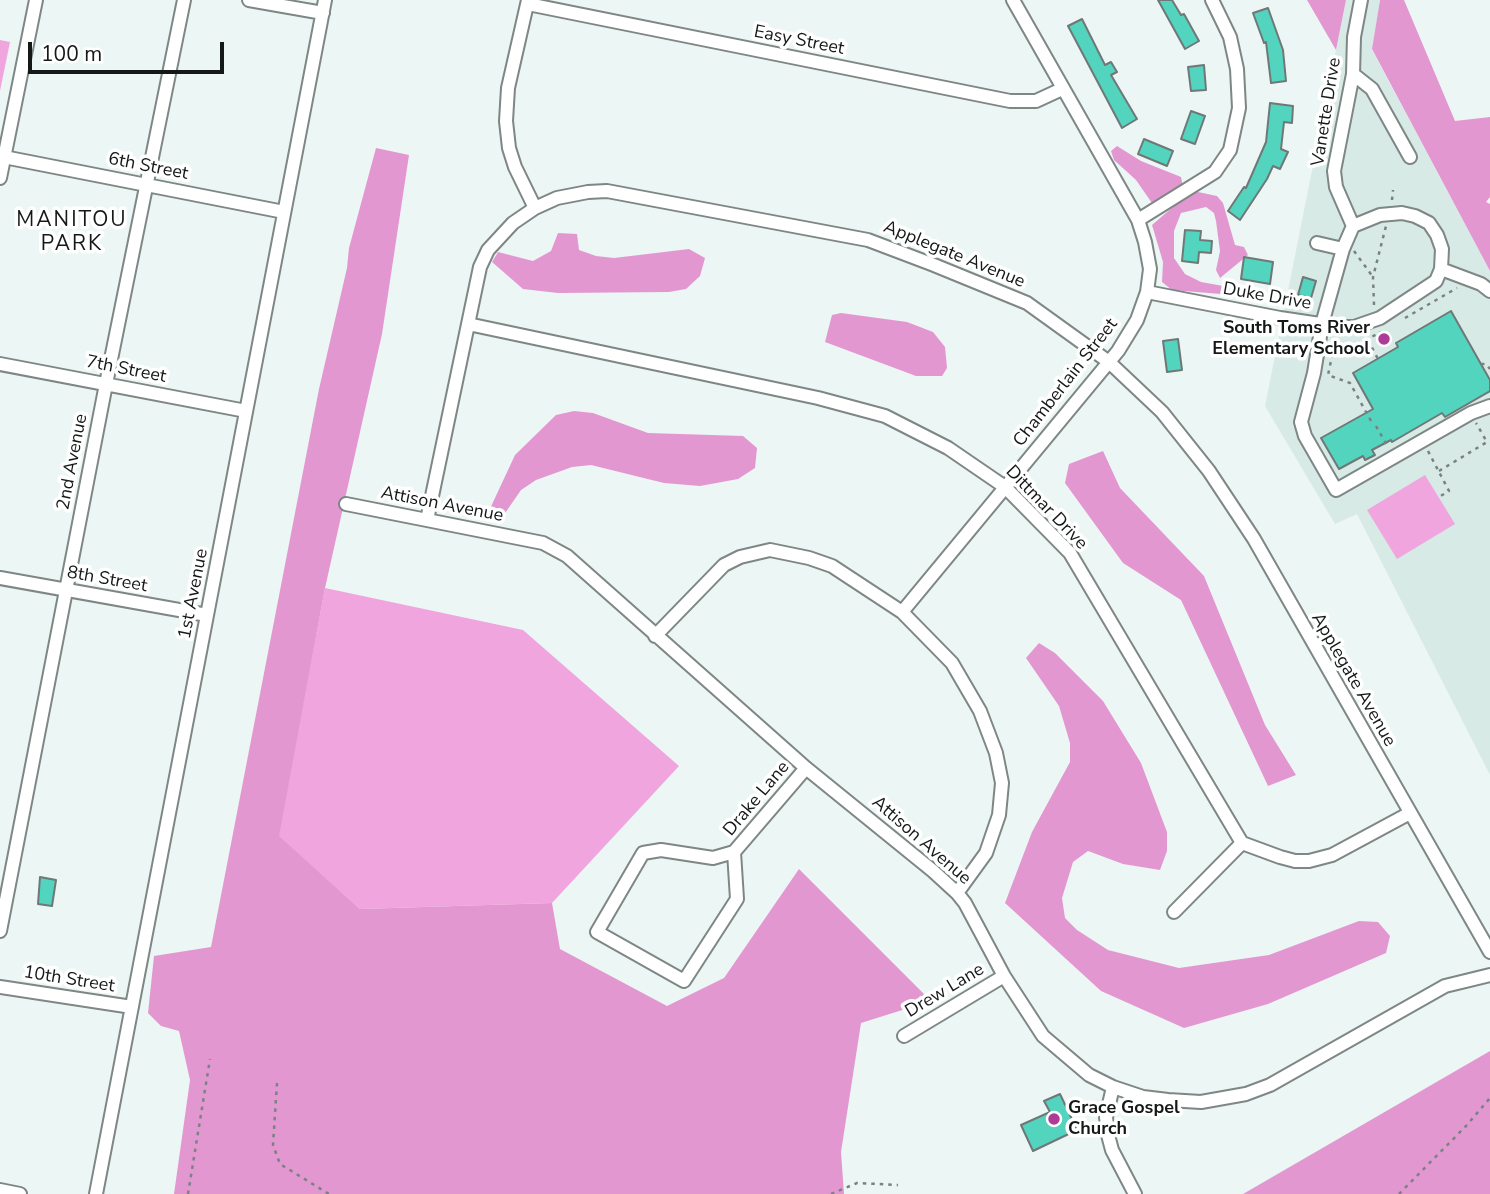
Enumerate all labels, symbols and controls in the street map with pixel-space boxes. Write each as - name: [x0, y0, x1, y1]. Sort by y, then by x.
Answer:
- street label: Easy Street: [752, 22, 846, 60]
- scale bar: [32, 28, 228, 72]
- text: 100 m: [41, 40, 102, 68]
- street label: Vanette Drive: [1308, 56, 1346, 168]
- street label: 6th Street: [106, 149, 190, 185]
- district label: MANITOU PARK: [17, 208, 127, 258]
- street label: Applegate Avenue: [880, 217, 1028, 293]
- street label: Duke Drive: [1221, 279, 1313, 315]
- street label: Chamberlain Street: [1009, 315, 1123, 451]
- place label: South Toms River Elementary School: [1212, 318, 1370, 360]
- marker: South Toms River Elementary School: [1376, 331, 1392, 347]
- street label: 7th Street: [84, 352, 168, 388]
- street label: 2nd Avenue: [53, 412, 93, 512]
- street label: Dittmar Drive: [1001, 461, 1091, 555]
- street label: Attison Avenue: [379, 483, 505, 527]
- street label: 1st Avenue: [175, 547, 213, 641]
- street label: 8th Street: [65, 562, 149, 598]
- street label: Applegate Avenue: [1306, 609, 1400, 751]
- street label: Drake Lane: [719, 757, 795, 841]
- street label: Attison Avenue: [867, 792, 975, 890]
- street label: Drew Lane: [902, 959, 988, 1023]
- street label: 10th Street: [22, 962, 116, 998]
- place label: Grace Gospel Church: [1068, 1098, 1180, 1140]
- marker: Grace Gospel Church: [1046, 1111, 1062, 1127]

